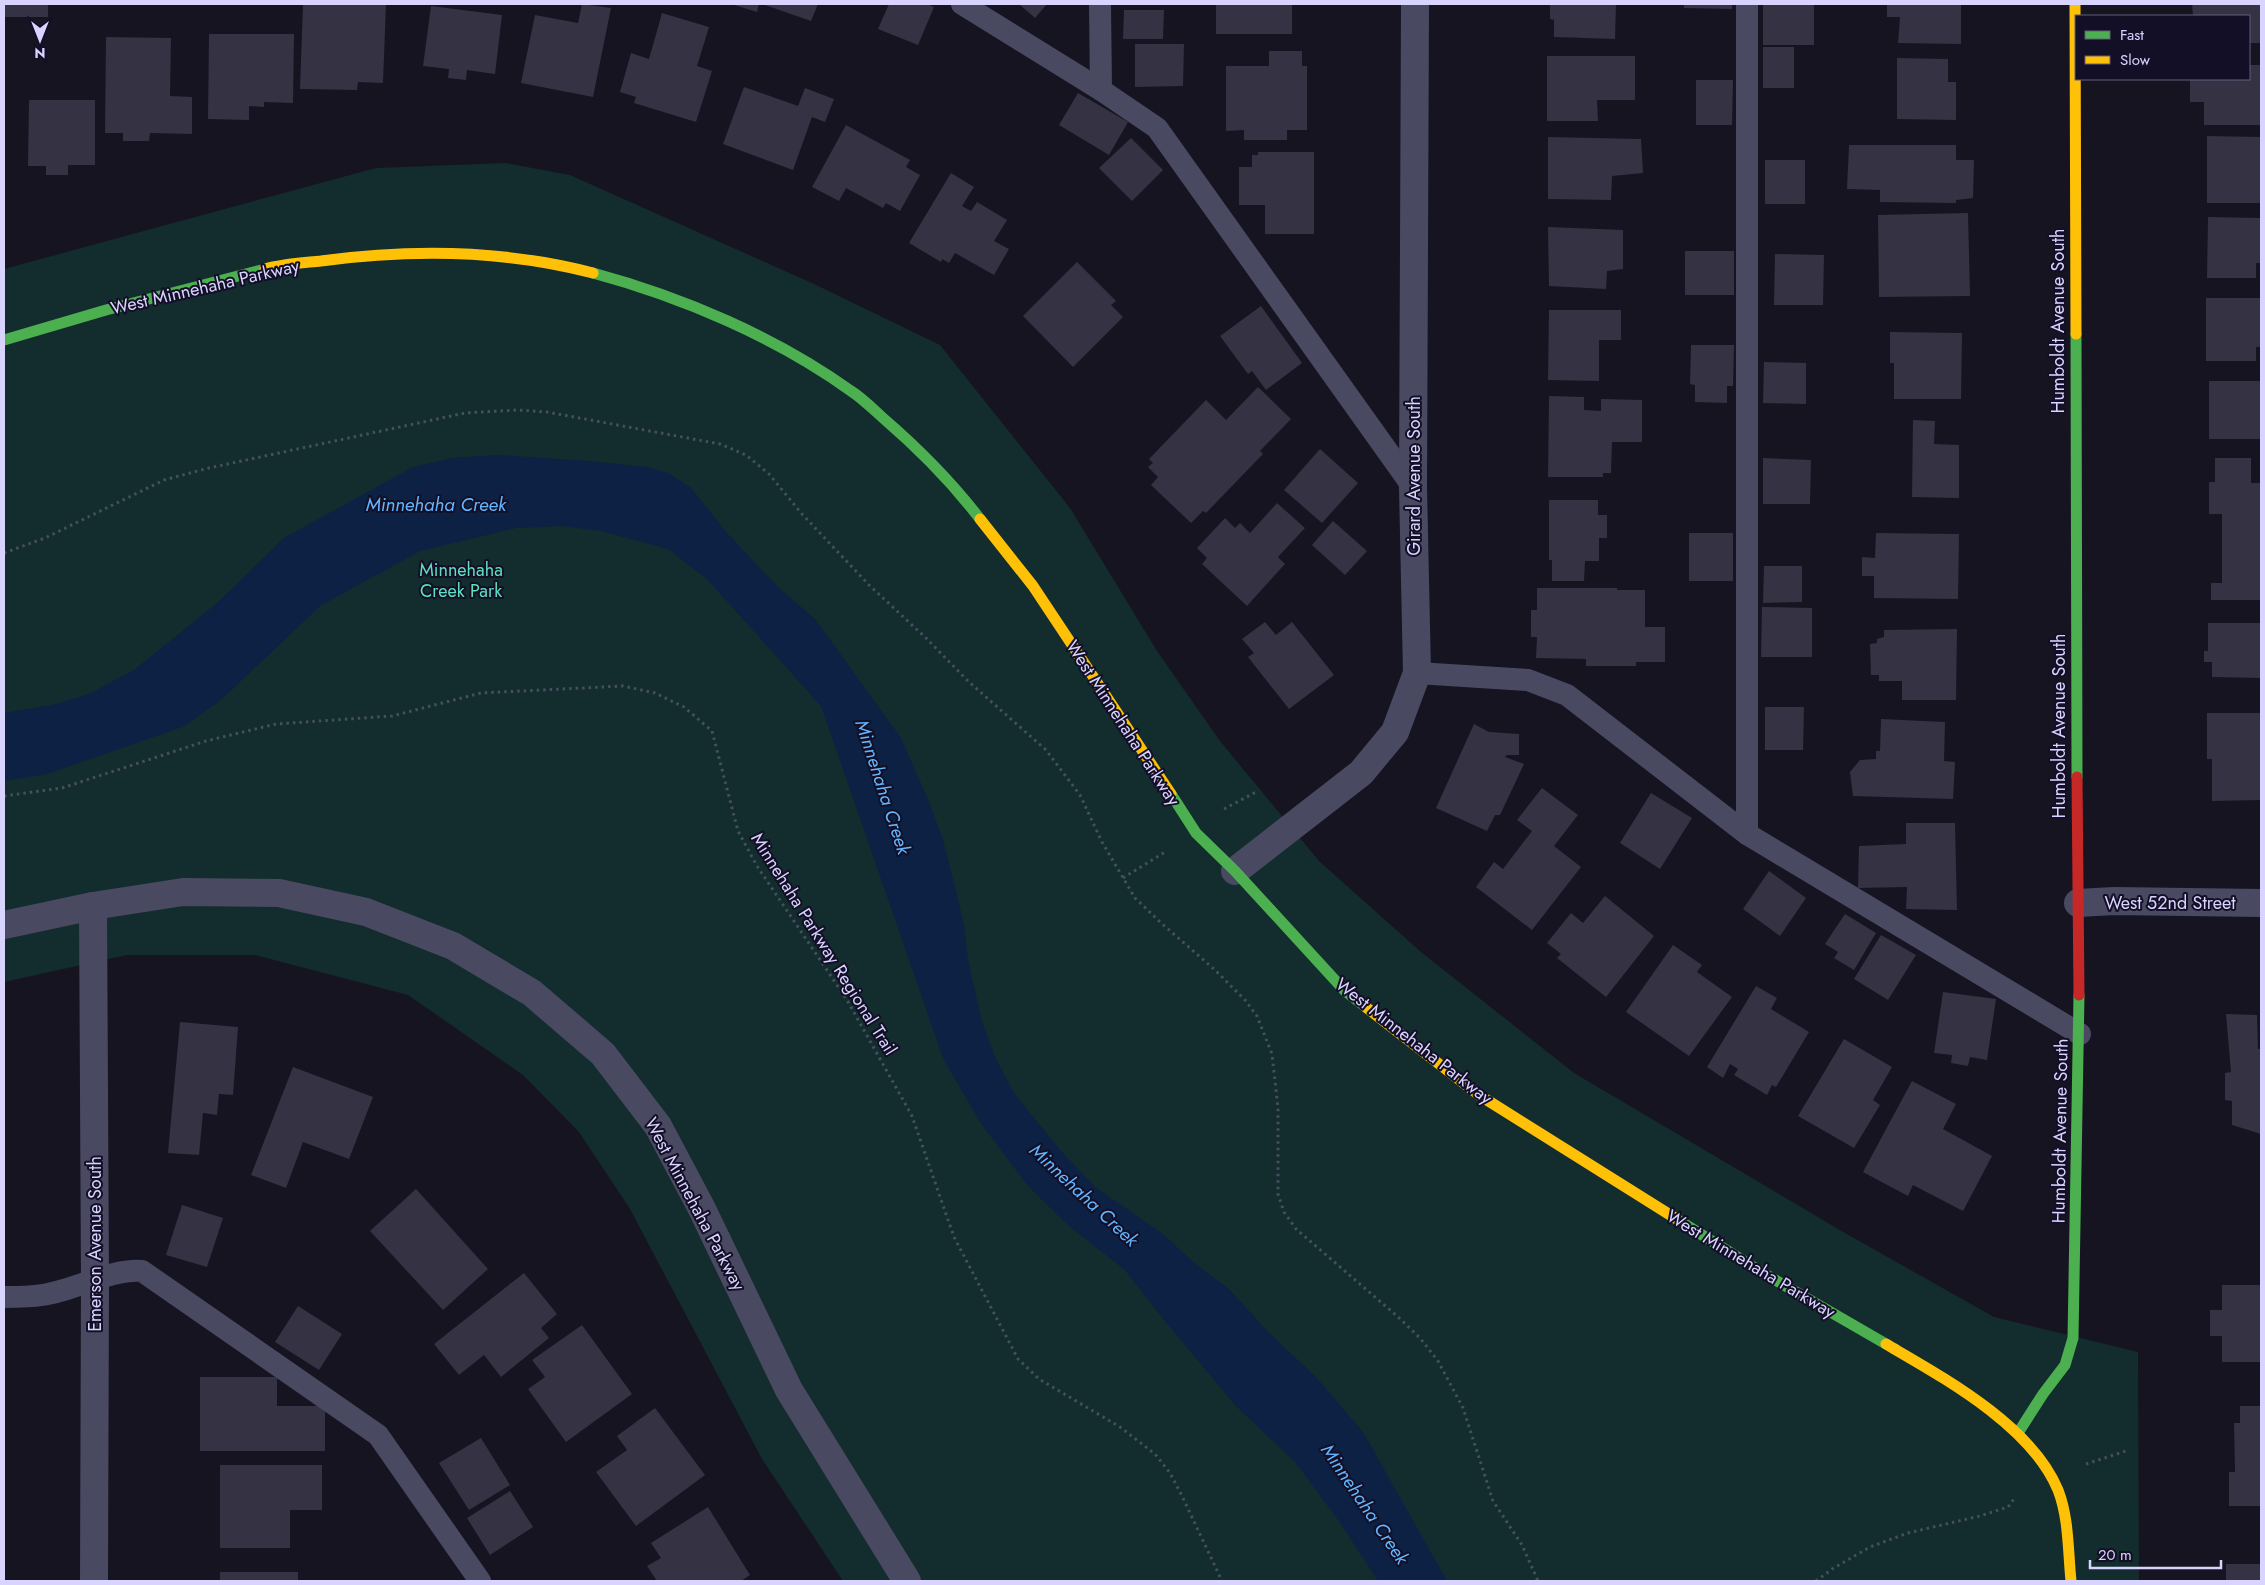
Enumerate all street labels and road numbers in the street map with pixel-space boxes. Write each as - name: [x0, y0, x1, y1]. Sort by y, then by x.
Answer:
- street label: Humboldt Avenue South: [2045, 229, 2071, 413]
- street label: West Minnehaha Parkway: [108, 253, 302, 321]
- street label: Girard Avenue South: [1401, 396, 1427, 556]
- street label: Humboldt Avenue South: [2046, 634, 2072, 818]
- street label: West Minnehaha Parkway: [1060, 635, 1186, 811]
- street label: Minnehaha Parkway Regional Trail: [745, 828, 903, 1060]
- street label: West 52nd Street: [2104, 890, 2236, 916]
- street label: West Minnehaha Parkway: [1330, 971, 1498, 1111]
- street label: Humboldt Avenue South: [2045, 1038, 2075, 1224]
- street label: West Minnehaha Parkway: [638, 1113, 752, 1295]
- street label: Emerson Avenue South: [82, 1156, 108, 1332]
- street label: West Minnehaha Parkway: [1662, 1203, 1840, 1325]

